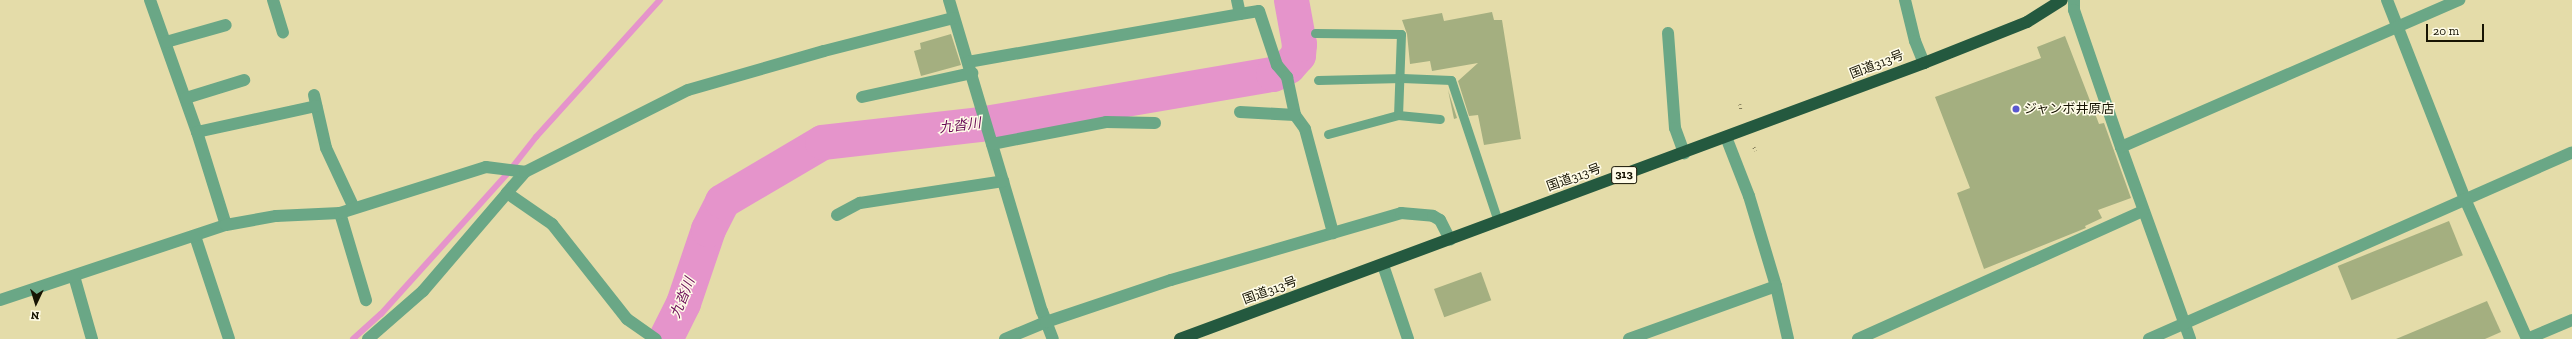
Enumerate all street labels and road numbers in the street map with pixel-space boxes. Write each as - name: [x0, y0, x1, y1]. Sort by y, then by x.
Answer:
- street label: 国道313号: [1848, 48, 1906, 82]
- street label: 国道313号: [1545, 161, 1603, 195]
- road number: 313: [1611, 165, 1637, 185]
- street label: 国道313号: [1241, 274, 1299, 308]

